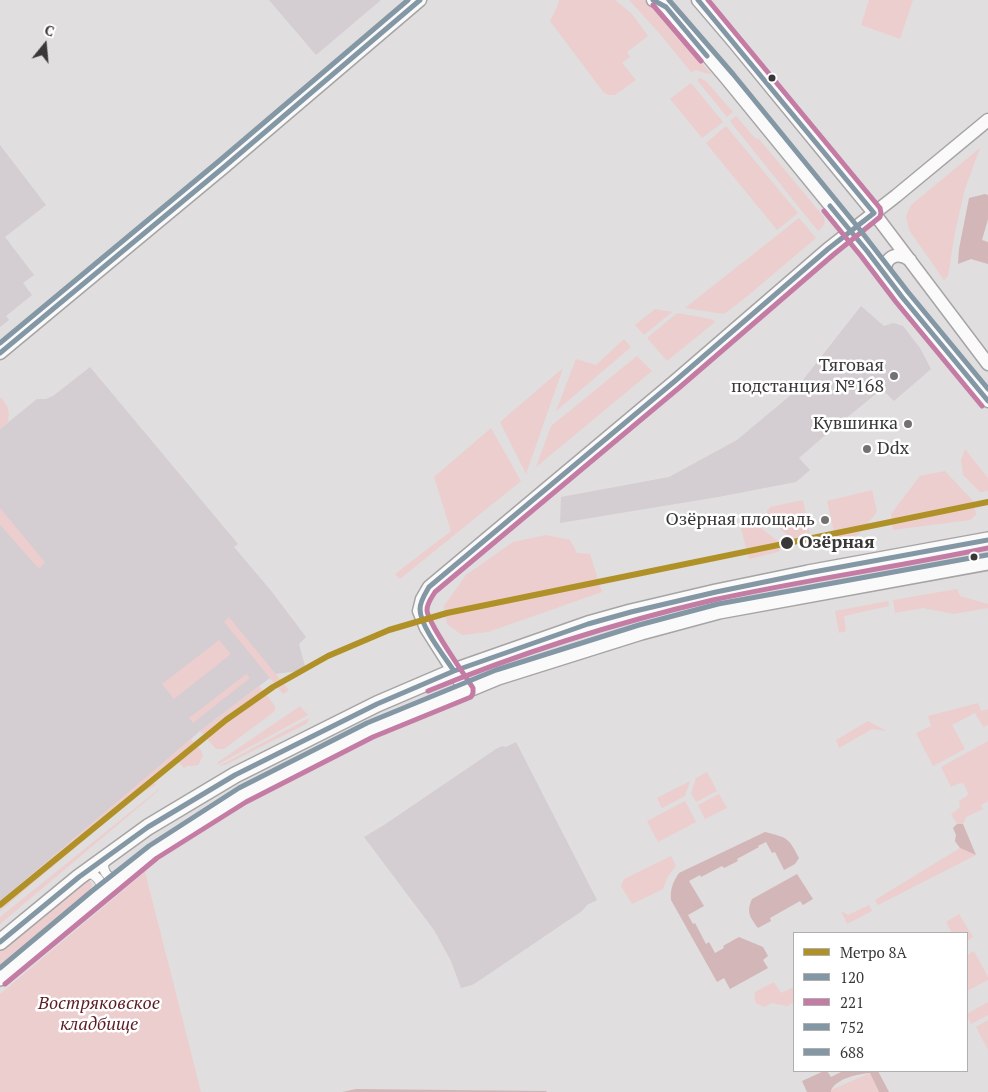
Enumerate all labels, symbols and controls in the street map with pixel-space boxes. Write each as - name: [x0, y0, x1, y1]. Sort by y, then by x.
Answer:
- north arrow: [20, 20, 70, 70]
- text: С: [42, 20, 57, 41]
- unlabelled marker: [767, 73, 777, 83]
- place label: Тяговая подстанция №168: [731, 355, 884, 398]
- marker: Тяговая подстанция №168: [888, 370, 900, 382]
- place label: Кувшинка: [813, 413, 898, 435]
- marker: Кувшинка: [902, 418, 914, 430]
- place label: Ddx: [877, 438, 909, 460]
- marker: Ddx: [861, 443, 873, 455]
- place label: Озёрная площадь: [665, 509, 815, 531]
- marker: Озёрная площадь: [819, 514, 831, 526]
- place label: Озёрная: [799, 532, 875, 554]
- marker: Озёрная: [779, 535, 795, 551]
- unlabelled marker: [969, 552, 979, 562]
- legend: [793, 932, 968, 1072]
- text: Метро 8А: [840, 942, 907, 962]
- text: 120: [840, 967, 864, 987]
- text: 221: [840, 992, 864, 1012]
- park label: Востряковское кладбище: [38, 993, 160, 1036]
- text: 752: [840, 1017, 864, 1037]
- text: 688: [840, 1042, 864, 1062]

